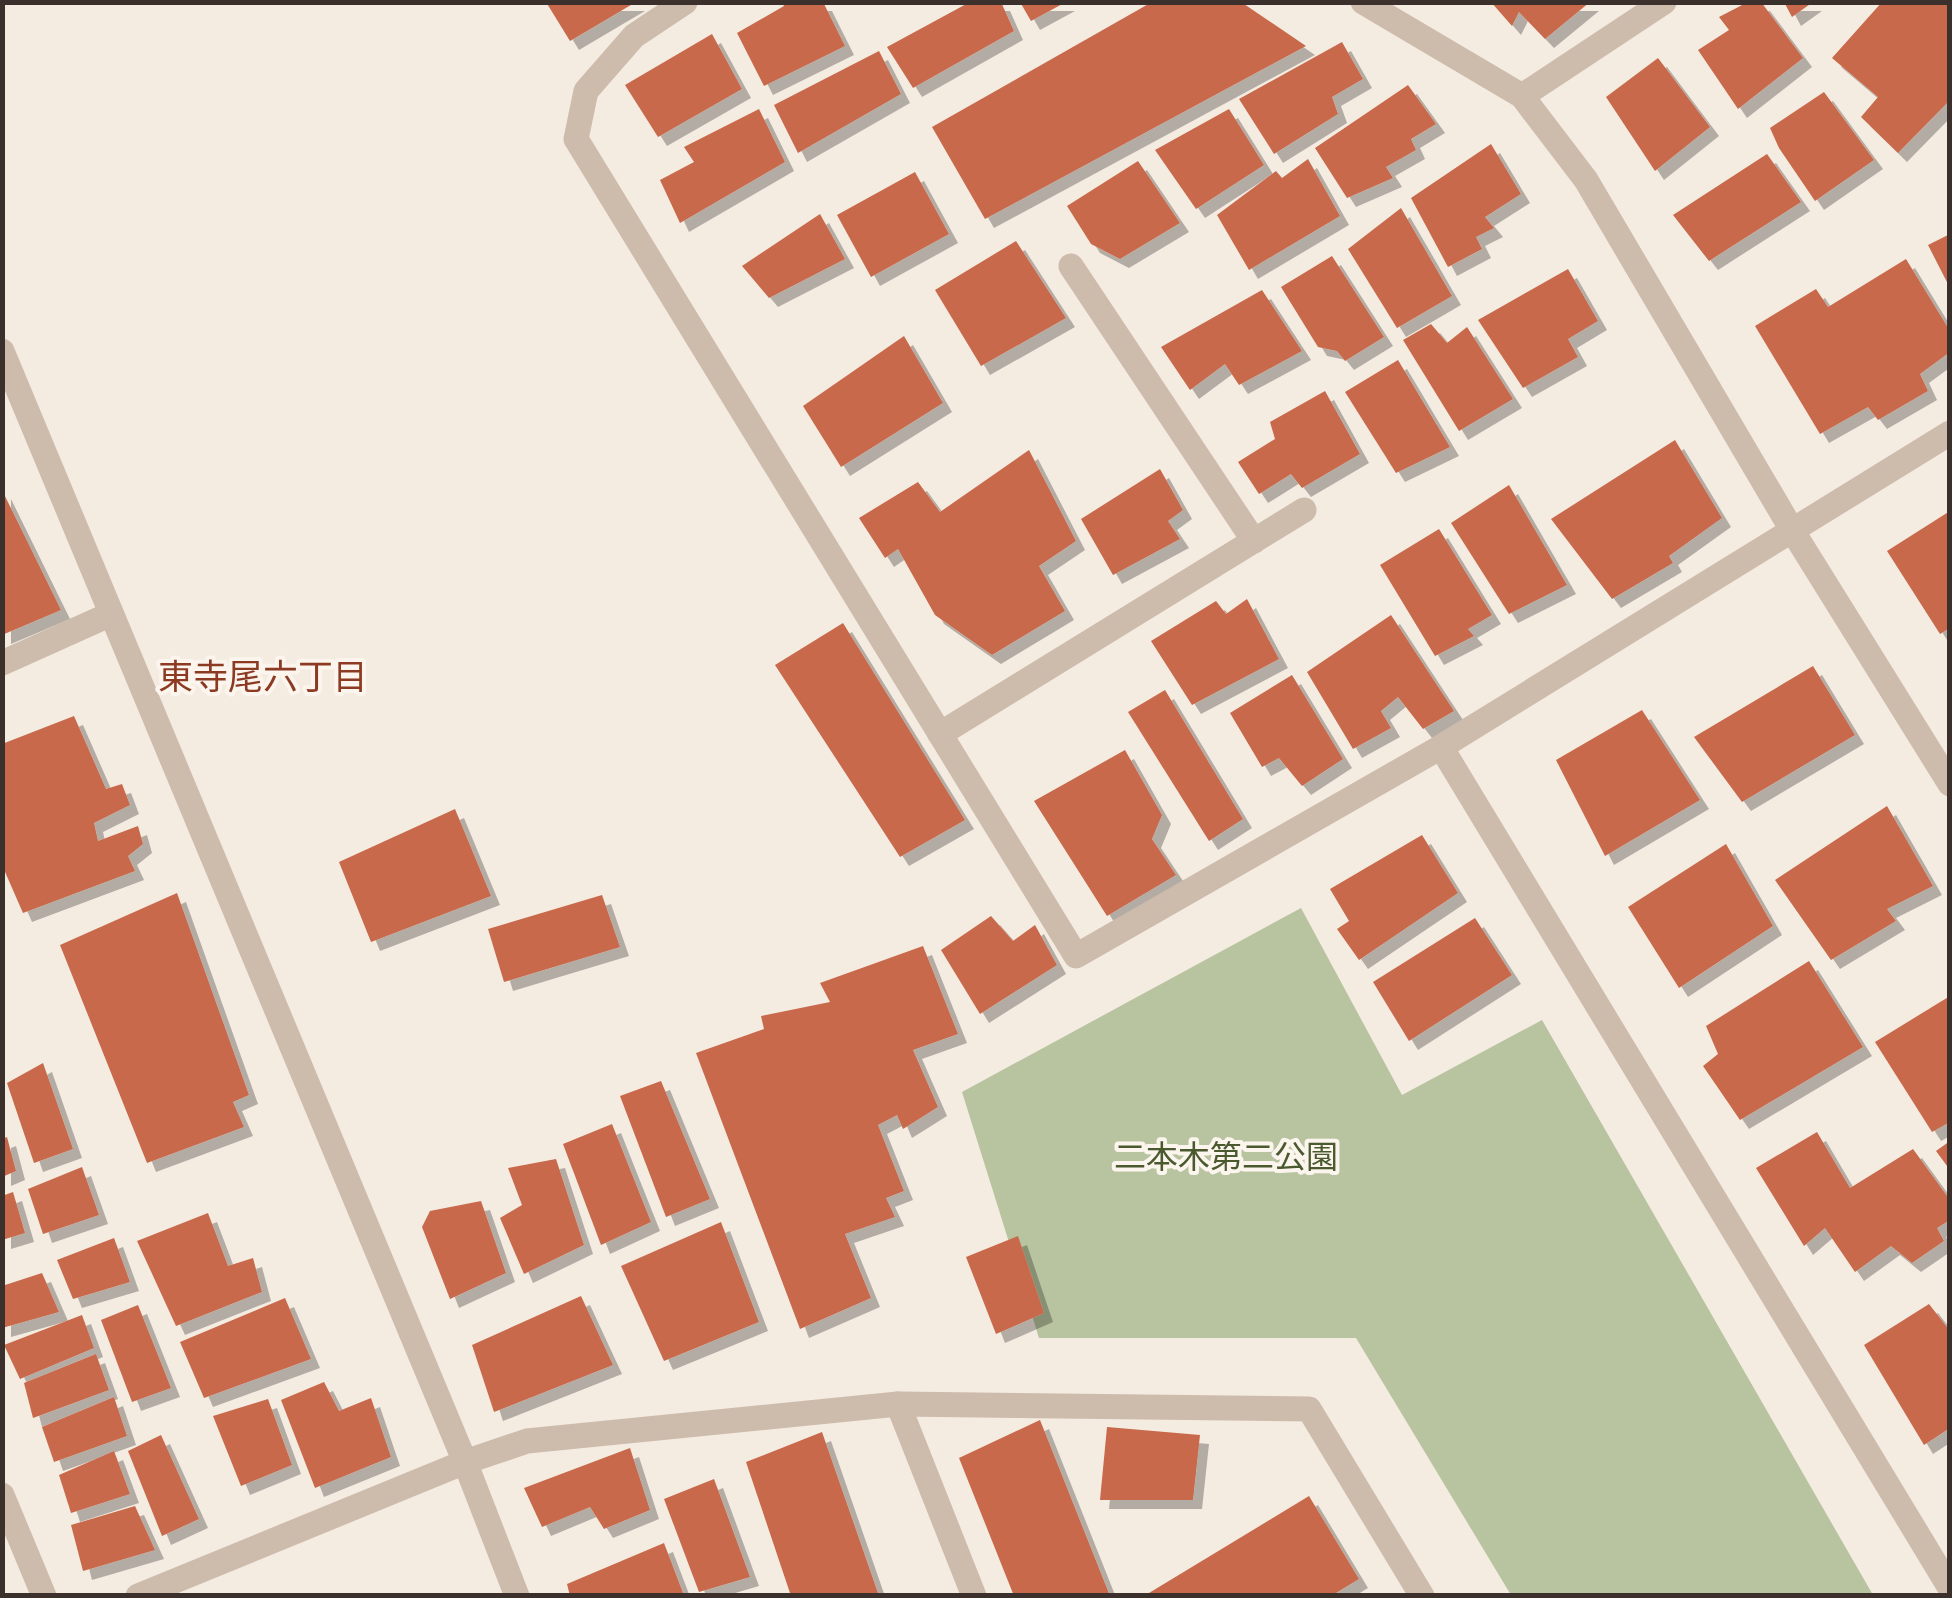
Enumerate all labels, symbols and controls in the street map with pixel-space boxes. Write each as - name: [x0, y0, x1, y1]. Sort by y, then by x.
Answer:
- district label: 東寺尾六丁目: [158, 654, 368, 696]
- park label: 二本木第二公園: [1114, 1136, 1338, 1174]

